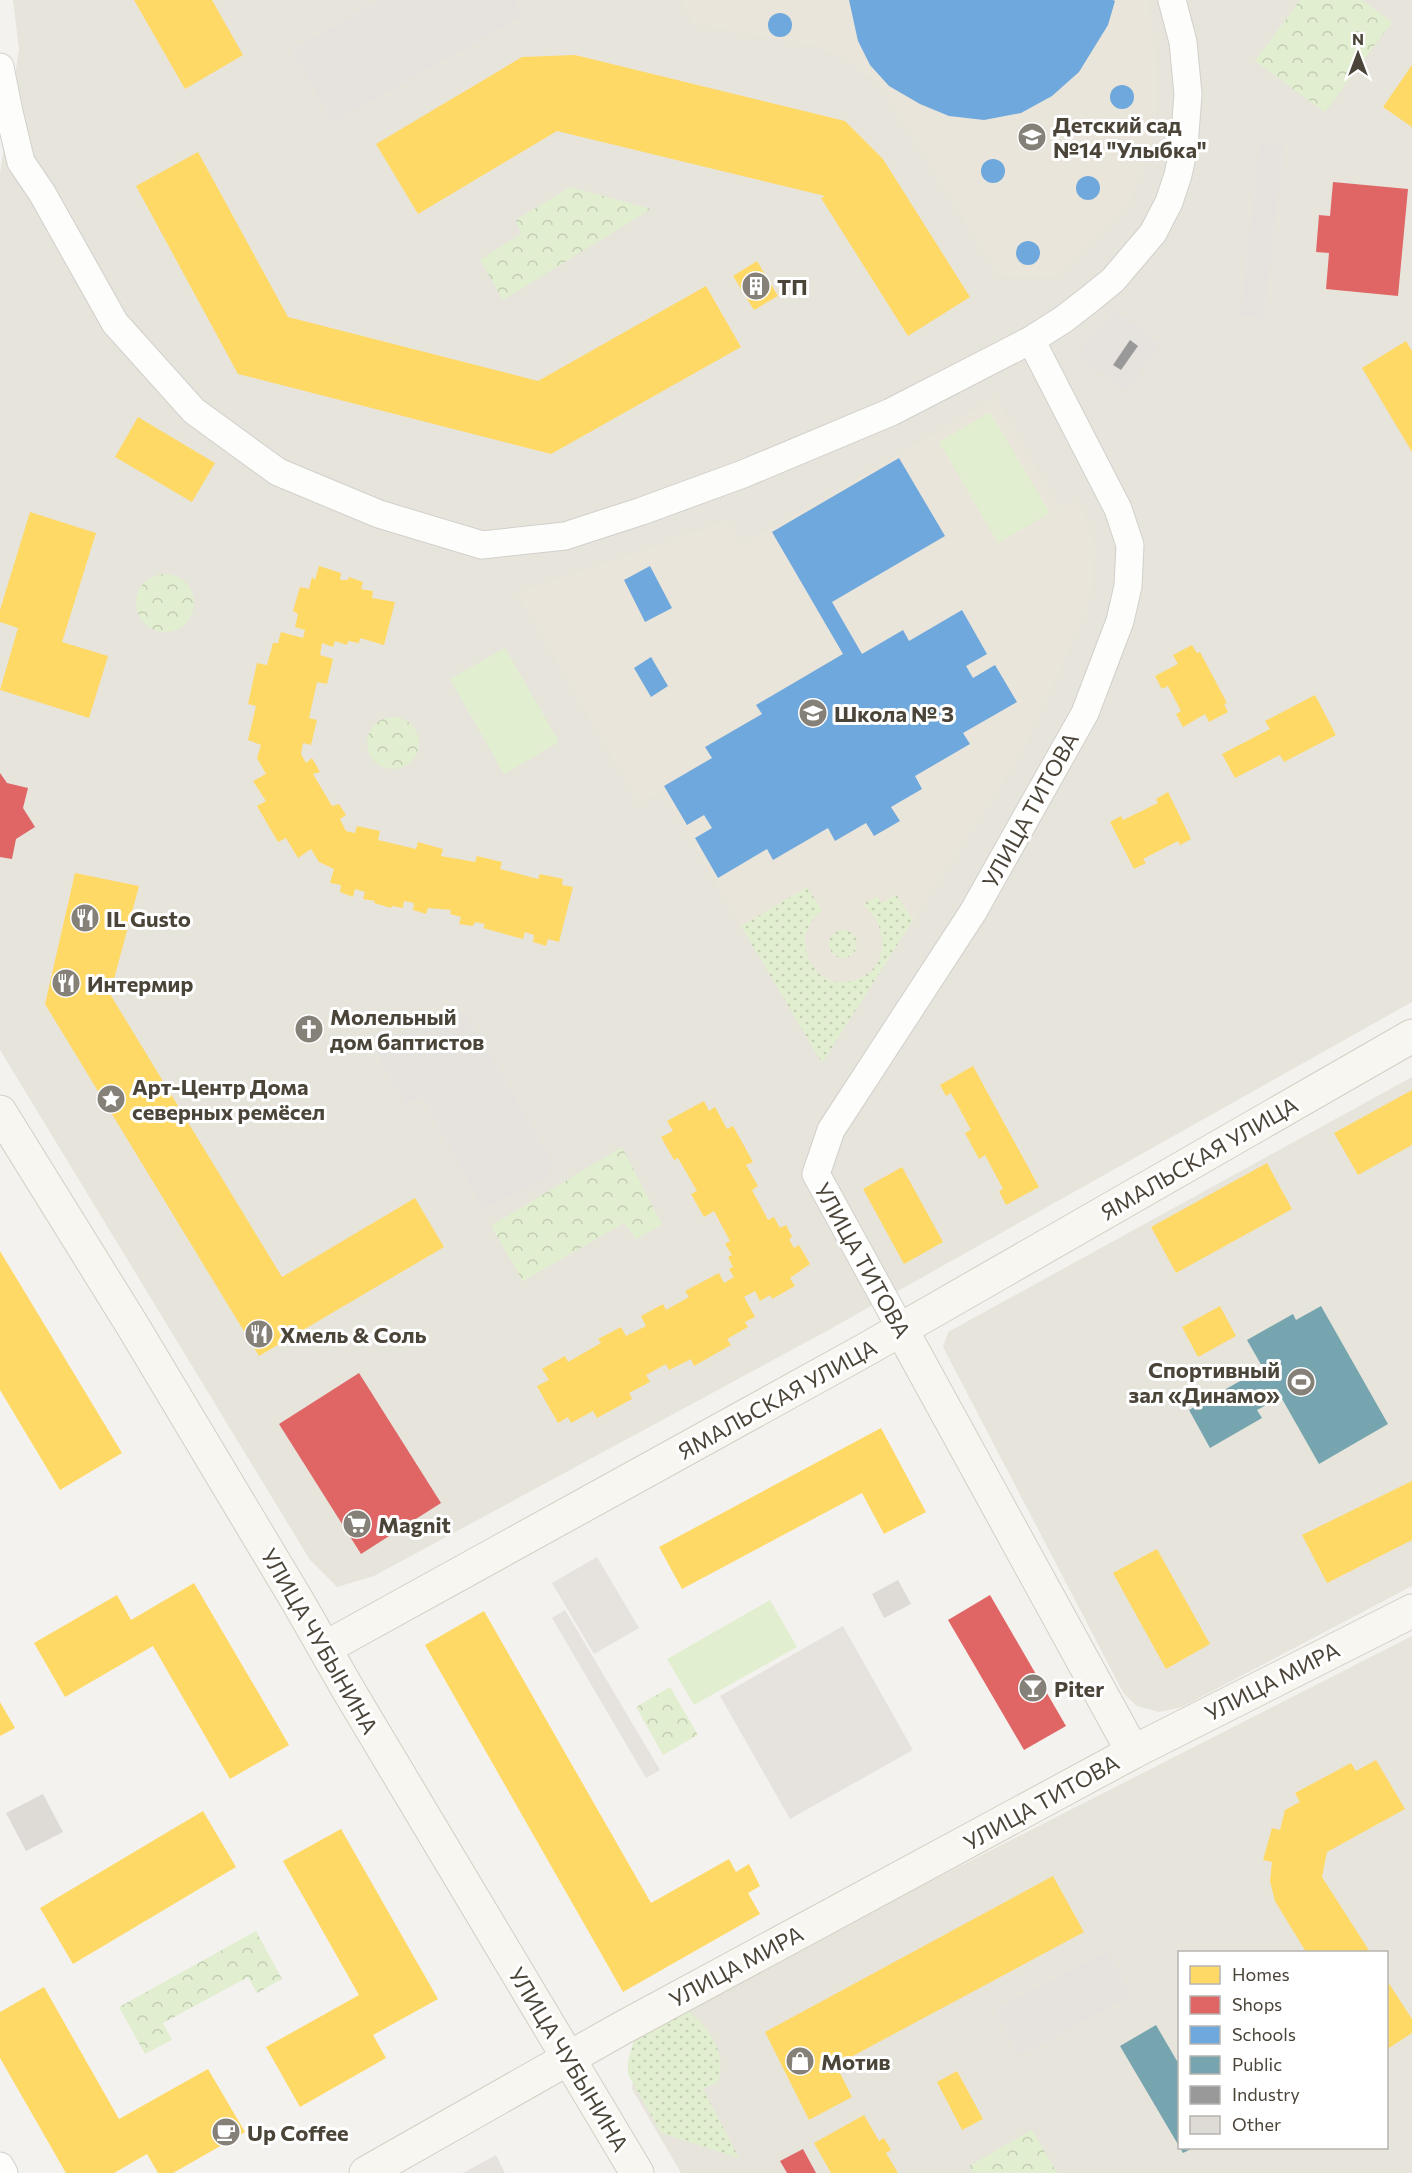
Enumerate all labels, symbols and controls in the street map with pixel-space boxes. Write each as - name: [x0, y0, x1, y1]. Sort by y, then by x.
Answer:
- north arrow: [1328, 24, 1388, 84]
- text: N: [1352, 29, 1364, 48]
- place label: Детский сад №14 "Улыбка": [1053, 111, 1207, 163]
- school or university icon: Детский сад №14 "Улыбка": [1016, 121, 1048, 153]
- building icon: ТП: [740, 270, 772, 302]
- place label: ТП: [777, 273, 808, 300]
- school or university icon: Школа № 3: [797, 697, 829, 729]
- place label: Школа № 3: [834, 700, 954, 727]
- street label: УЛИЦА ТИТОВА: [976, 728, 1084, 892]
- restaurant icon: IL Gusto: [69, 902, 101, 934]
- place label: IL Gusto: [106, 905, 191, 932]
- restaurant icon: Интермир: [50, 967, 82, 999]
- place label: Интермир: [87, 970, 193, 997]
- place label: Молельный дом баптистов: [330, 1003, 484, 1055]
- church icon: Молельный дом баптистов: [293, 1013, 325, 1045]
- place label: Арт-Центр Дома северных ремёсел: [132, 1073, 325, 1125]
- place icon: Арт-Центр Дома северных ремёсел: [95, 1083, 127, 1115]
- street label: ЯМАЛЬСКАЯ УЛИЦА: [1096, 1091, 1302, 1225]
- street label: УЛИЦА ТИТОВА: [809, 1178, 917, 1342]
- restaurant icon: Хмель & Соль: [243, 1318, 275, 1350]
- place label: Хмель & Соль: [280, 1321, 427, 1348]
- street label: ЯМАЛЬСКАЯ УЛИЦА: [673, 1333, 881, 1465]
- place label: Спортивный зал «Динамо»: [1129, 1356, 1280, 1408]
- sports icon: Спортивный зал «Динамо»: [1285, 1366, 1317, 1398]
- supermarket icon: Magnit: [341, 1508, 373, 1540]
- place label: Magnit: [378, 1511, 451, 1538]
- street label: УЛИЦА ЧУБЫНИНА: [256, 1543, 384, 1739]
- street label: УЛИЦА МИРА: [1200, 1635, 1344, 1727]
- bar icon: Piter: [1017, 1672, 1049, 1704]
- place label: Piter: [1054, 1675, 1104, 1702]
- street label: УЛИЦА ТИТОВА: [959, 1748, 1123, 1856]
- street label: УЛИЦА МИРА: [664, 1919, 808, 2013]
- legend: [1178, 1951, 1388, 2149]
- street label: УЛИЦА ЧУБЫНИНА: [503, 1962, 635, 2156]
- text: Homes: [1232, 1963, 1290, 1985]
- text: Shops: [1232, 1993, 1282, 2015]
- text: Schools: [1232, 2023, 1296, 2045]
- shop icon: Мотив: [784, 2045, 816, 2077]
- place label: Мотив: [821, 2048, 891, 2075]
- text: Public: [1232, 2053, 1282, 2075]
- text: Industry: [1232, 2083, 1300, 2105]
- text: Other: [1232, 2113, 1281, 2135]
- cafe icon: Up Coffee: [210, 2116, 242, 2148]
- place label: Up Coffee: [247, 2119, 349, 2146]

